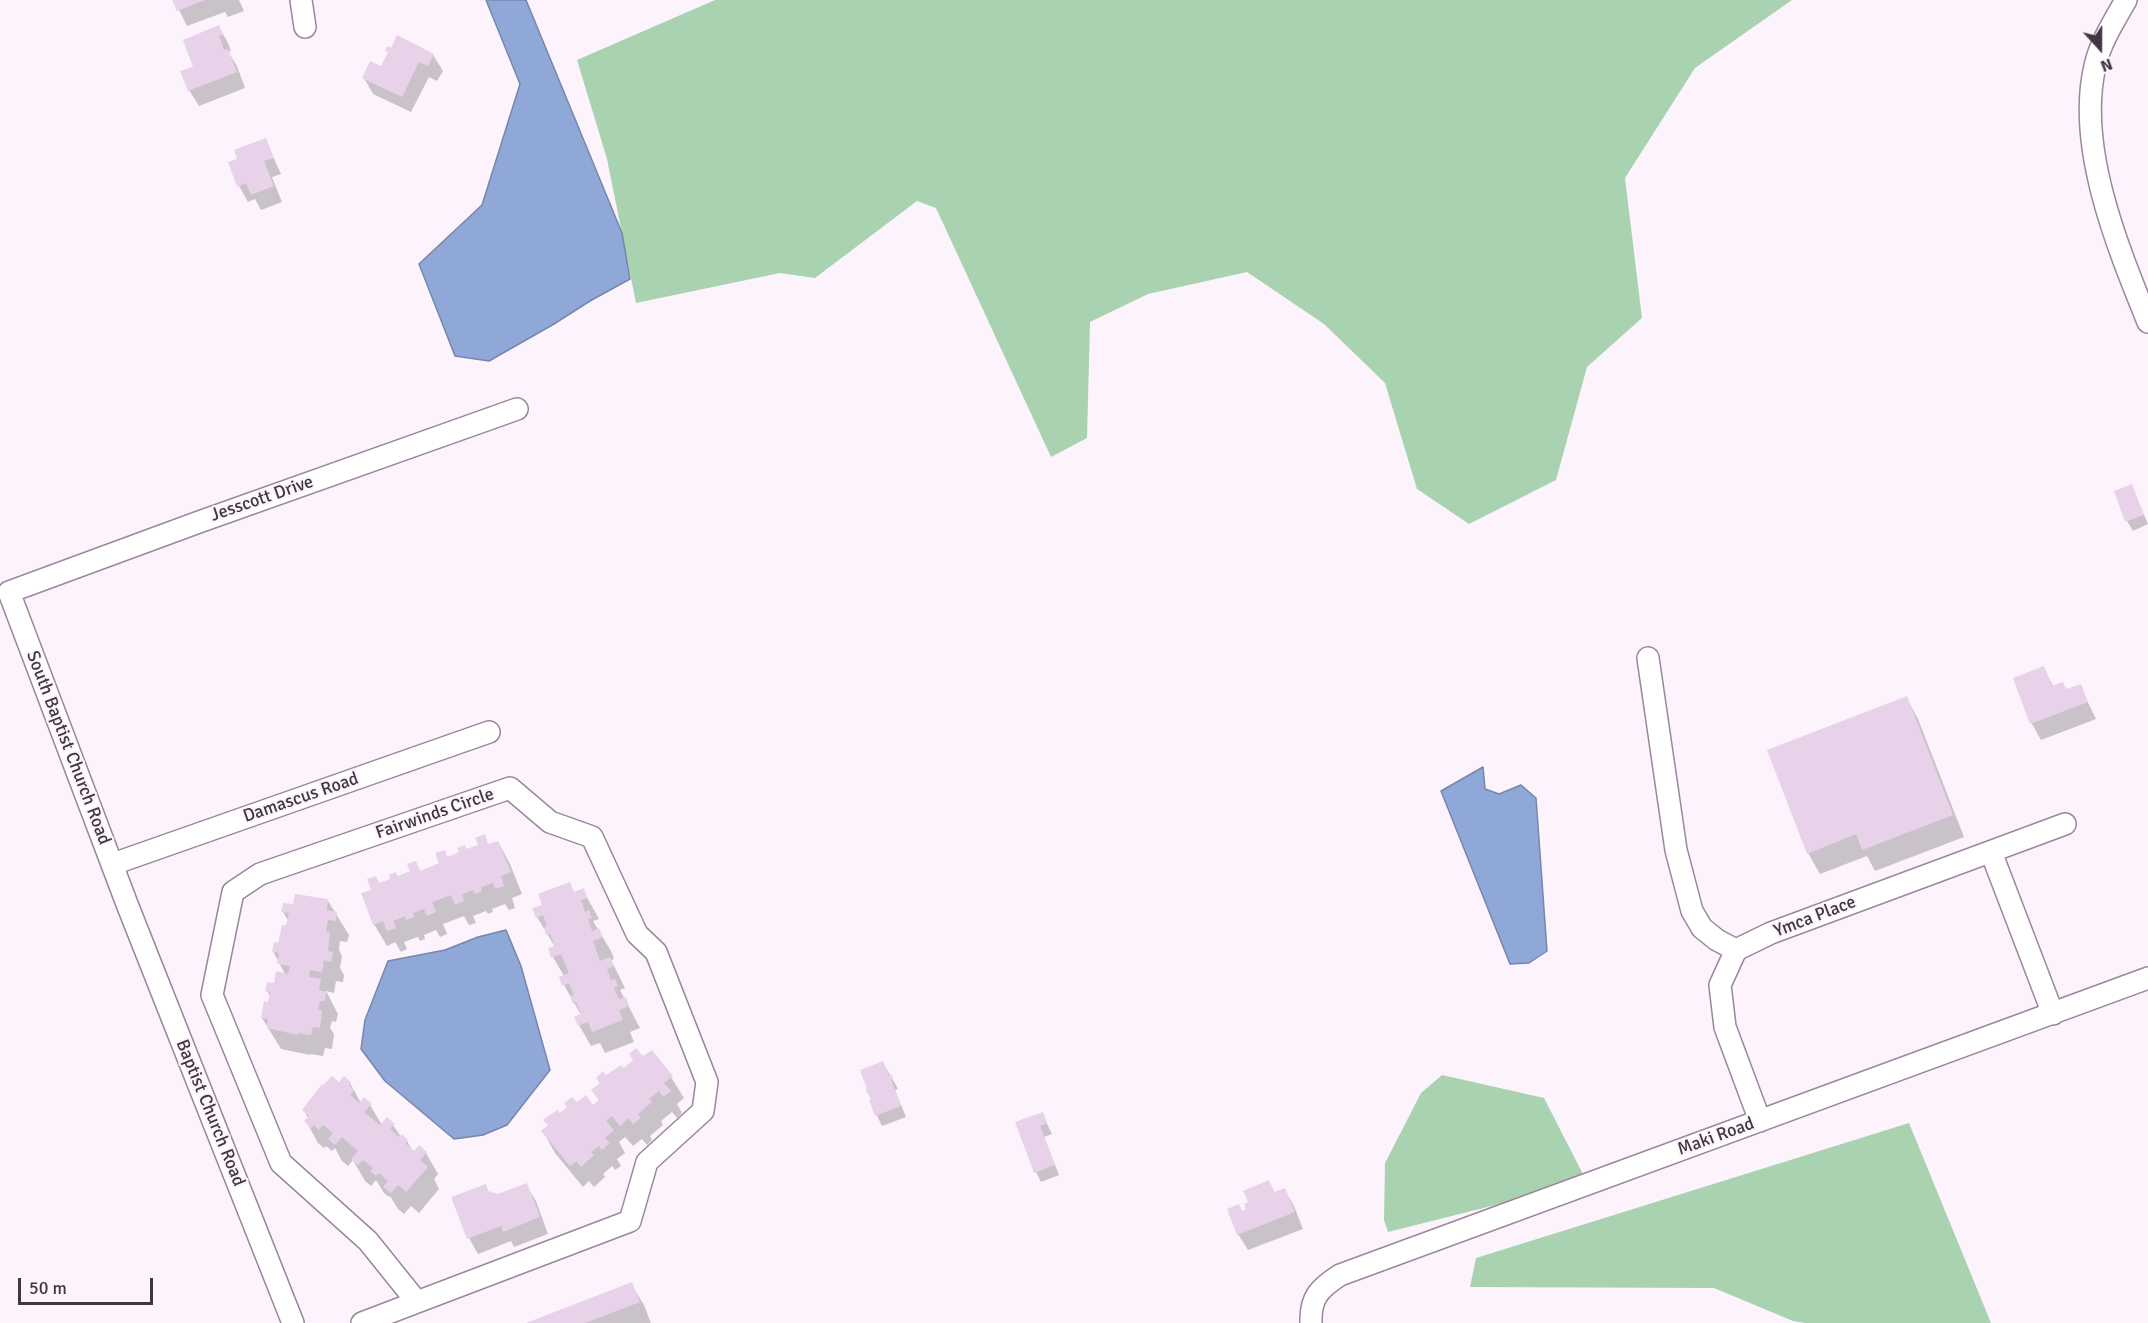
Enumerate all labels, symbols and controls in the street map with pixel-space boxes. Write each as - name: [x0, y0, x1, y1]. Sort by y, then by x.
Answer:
- north arrow: [2070, 18, 2130, 78]
- text: N: [2098, 53, 2115, 76]
- street label: Jesscott Drive: [208, 471, 316, 527]
- street label: South Baptist Church Road: [21, 648, 115, 848]
- street label: Damascus Road: [240, 768, 362, 828]
- street label: Fairwinds Circle: [373, 784, 497, 844]
- street label: Ymca Place: [1771, 891, 1859, 943]
- street label: Baptist Church Road: [171, 1036, 249, 1190]
- street label: Maki Road: [1675, 1113, 1757, 1161]
- scale bar: [21, 1266, 156, 1304]
- text: 50 m: [29, 1277, 67, 1299]

